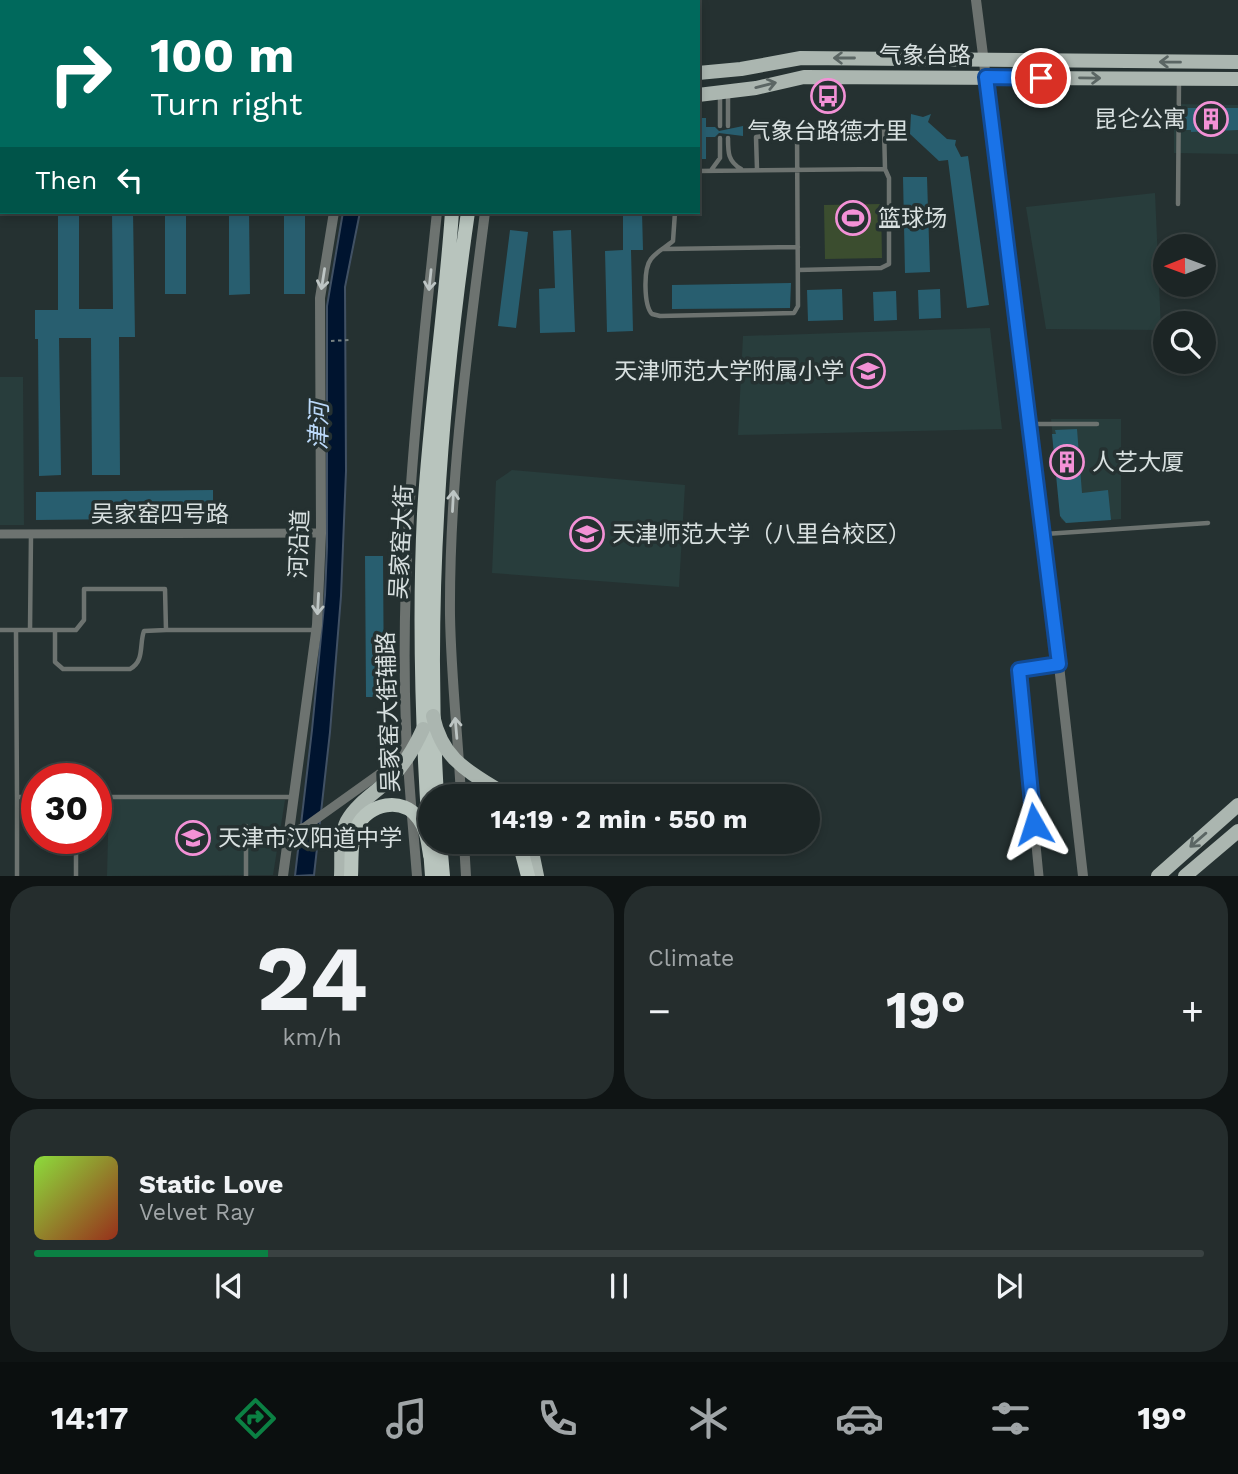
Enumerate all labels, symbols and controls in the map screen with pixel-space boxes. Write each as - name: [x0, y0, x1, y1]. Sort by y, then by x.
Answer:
- text: 100 m: [150, 26, 294, 84]
- icon: right: [35, 28, 126, 119]
- street label: 气象台路: [879, 42, 971, 69]
- pin: [1011, 48, 1071, 108]
- one-way arrow: [833, 51, 856, 65]
- one-way arrow: [1159, 55, 1182, 68]
- icon: arrive: [1022, 59, 1060, 97]
- one-way arrow: [1078, 71, 1101, 85]
- bus stop icon: 气象台路德才里: [809, 77, 847, 115]
- one-way arrow: [754, 78, 776, 91]
- text: Turn right: [150, 85, 302, 123]
- building icon: 昆仑公寓: [1192, 100, 1230, 138]
- place label: 昆仑公寓: [1094, 106, 1186, 133]
- place label: 气象台路德才里: [748, 118, 909, 145]
- icon: left: [111, 161, 149, 199]
- text: Then: [35, 165, 97, 195]
- sports icon: 篮球场: [834, 199, 872, 237]
- place label: 篮球场: [878, 205, 947, 232]
- north arrow: [1153, 234, 1216, 298]
- map controls: [1153, 234, 1216, 374]
- one-way arrow: [316, 267, 329, 290]
- one-way arrow: [423, 268, 436, 290]
- button: search: [1153, 311, 1216, 374]
- school or university icon: 天津师范大学附属小学: [849, 352, 887, 390]
- place label: 天津师范大学附属小学: [614, 358, 844, 385]
- water label: 津河: [305, 398, 333, 450]
- building icon: 人艺大厦: [1048, 443, 1086, 481]
- place label: 人艺大厦: [1092, 449, 1184, 476]
- street label: 吴家窑大街: [385, 484, 418, 600]
- one-way arrow: [447, 490, 460, 513]
- street label: 吴家窑四号路: [91, 501, 229, 528]
- street label: 河沿道: [285, 509, 314, 579]
- school or university icon: 天津师范大学（八里台校区）: [568, 515, 606, 553]
- place label: 天津师范大学（八里台校区）: [612, 521, 911, 548]
- one-way arrow: [311, 592, 324, 615]
- street label: 吴家窑大街辅路: [372, 631, 405, 793]
- one-way arrow: [449, 717, 462, 740]
- speed limit sign: 30: [21, 763, 112, 854]
- position arrow: [997, 787, 1071, 861]
- text: 14:19 · 2 min · 550 m: [490, 804, 748, 834]
- school or university icon: 天津市汉阳道中学: [174, 819, 212, 857]
- place label: 天津市汉阳道中学: [218, 825, 402, 852]
- one-way arrow: [1190, 832, 1207, 849]
- text: 24: [256, 925, 368, 1032]
- text: Climate: [648, 945, 734, 972]
- text: 19°: [886, 980, 966, 1041]
- text: −: [648, 989, 671, 1033]
- text: +: [1181, 989, 1204, 1033]
- text: km/h: [282, 1024, 342, 1051]
- text: Static Love: [139, 1169, 283, 1199]
- text: Velvet Ray: [139, 1199, 255, 1226]
- icon: previous: [210, 1267, 248, 1305]
- icon: pause: [600, 1267, 638, 1305]
- icon: next: [990, 1267, 1028, 1305]
- icon: directions: [231, 1394, 280, 1443]
- icon: music: [382, 1394, 431, 1443]
- icon: phone: [533, 1394, 582, 1443]
- icon: climate: [684, 1394, 733, 1443]
- icon: car: [835, 1394, 884, 1443]
- icon: filters: [986, 1394, 1035, 1443]
- text: 14:17: [51, 1399, 128, 1437]
- text: 19°: [1138, 1399, 1187, 1437]

